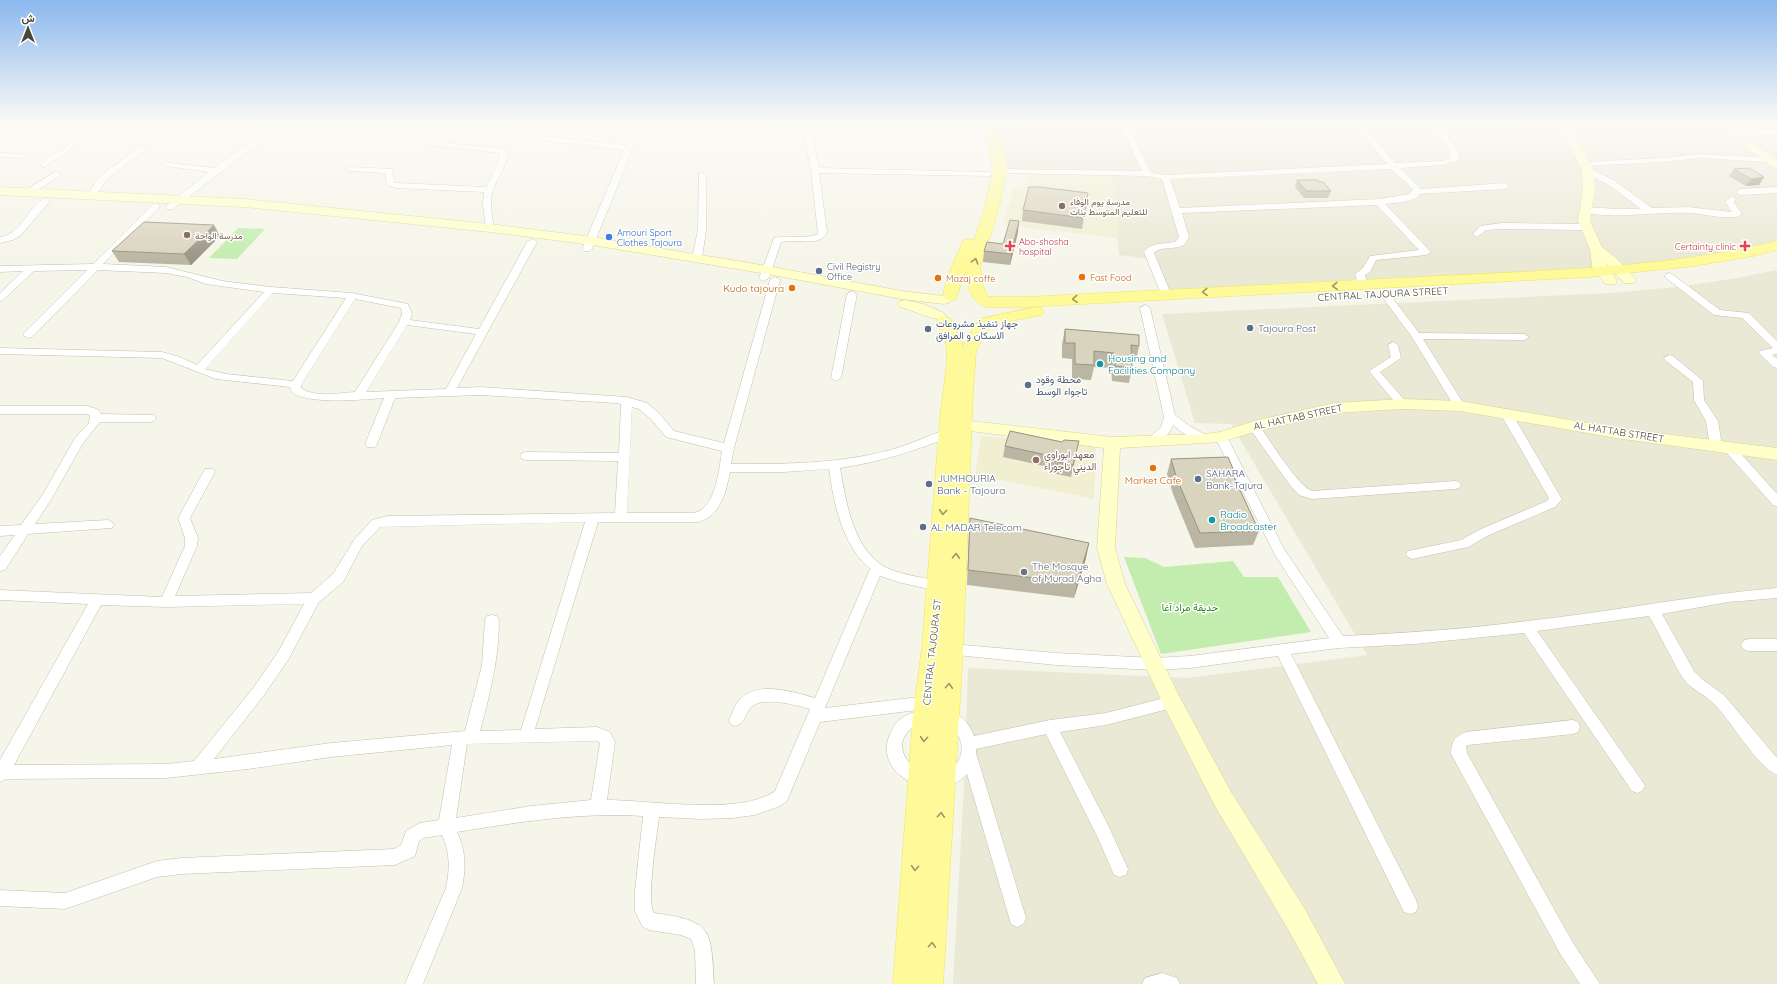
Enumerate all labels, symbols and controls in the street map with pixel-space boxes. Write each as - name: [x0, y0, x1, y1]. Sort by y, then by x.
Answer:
- north arrow: [8, 8, 48, 48]
- text: ش: [21, 11, 35, 25]
- place label: مدرسة يوم الوفاء للتعليم المتوسط بنات: [1070, 196, 1148, 218]
- marker: مدرسة يوم الوفاء للتعليم المتوسط بنات: [1057, 201, 1067, 211]
- place label: Amouri Sport Clothes Tajoura: [617, 227, 682, 248]
- marker: مدرسة الواحة: [182, 230, 192, 240]
- place label: مدرسة الواحة: [195, 230, 243, 242]
- marker: Amouri Sport Clothes Tajoura: [604, 232, 614, 242]
- place label: Abo-shosha hospital: [1019, 236, 1069, 257]
- marker: Abo-shosha hospital: [1004, 240, 1016, 252]
- marker: Certainty clinic: [1739, 240, 1751, 252]
- place label: Certainty clinic: [1675, 241, 1736, 252]
- one-way arrow: [970, 257, 979, 264]
- place label: Civil Registry Office: [827, 261, 880, 282]
- marker: Civil Registry Office: [814, 266, 824, 276]
- marker: Fast Food: [1077, 272, 1087, 282]
- place label: Fast Food: [1090, 272, 1131, 283]
- marker: Mazaj coffe: [933, 273, 943, 283]
- place label: Mazaj coffe: [946, 273, 995, 284]
- place label: Kudo tajoura: [723, 282, 784, 295]
- one-way arrow: [1332, 282, 1338, 290]
- marker: Kudo tajoura: [787, 283, 797, 293]
- street label: CENTRAL TAJOURA STREET: [1317, 284, 1449, 304]
- one-way arrow: [1202, 288, 1208, 296]
- one-way arrow: [1072, 295, 1078, 304]
- place label: جهاز تنفيذ مشروعات الاسكان و المرافق: [936, 317, 1019, 342]
- place label: Tajoura Post: [1258, 322, 1317, 335]
- marker: Tajoura Post: [1245, 323, 1255, 333]
- marker: جهاز تنفيذ مشروعات الاسكان و المرافق: [923, 324, 933, 334]
- place label: Housing and Facilities Company: [1108, 352, 1195, 377]
- marker: Housing and Facilities Company: [1095, 359, 1105, 369]
- place label: محطة وقود تاجواء الوسط: [1036, 373, 1087, 398]
- marker: محطة وقود تاجواء الوسط: [1023, 380, 1033, 390]
- street label: AL HATTAB STREET: [1252, 401, 1344, 433]
- street label: AL HATTAB STREET: [1573, 418, 1665, 446]
- place label: معهد ابوراوي الديني تاجوراء: [1044, 448, 1096, 475]
- marker: معهد ابوراوي الديني تاجوراء: [1031, 455, 1041, 465]
- marker: Market Cafe: [1148, 463, 1158, 473]
- place label: SAHARA Bank-Tajura: [1206, 467, 1263, 492]
- place label: JUMHOURIA Bank - Tajoura: [937, 472, 1005, 497]
- place label: Market Cafe: [1125, 474, 1182, 487]
- marker: SAHARA Bank-Tajura: [1193, 474, 1203, 484]
- marker: JUMHOURIA Bank - Tajoura: [924, 479, 934, 489]
- place label: Radio Broadcaster: [1220, 508, 1277, 533]
- one-way arrow: [939, 509, 948, 515]
- marker: Radio Broadcaster: [1207, 515, 1217, 525]
- place label: AL MADAR Telecom: [931, 521, 1022, 534]
- marker: AL MADAR Telecom: [918, 522, 928, 532]
- one-way arrow: [952, 553, 961, 559]
- place label: The Mosque of Murad Agha: [1032, 560, 1101, 585]
- marker: The Mosque of Murad Agha: [1019, 567, 1029, 577]
- street label: CENTRAL TAJOURA ST: [920, 598, 944, 706]
- park label: حديقة مراد آغا: [1162, 601, 1219, 614]
- one-way arrow: [945, 683, 954, 689]
- one-way arrow: [919, 736, 928, 742]
- one-way arrow: [936, 812, 945, 818]
- one-way arrow: [911, 865, 920, 872]
- one-way arrow: [927, 942, 936, 948]

